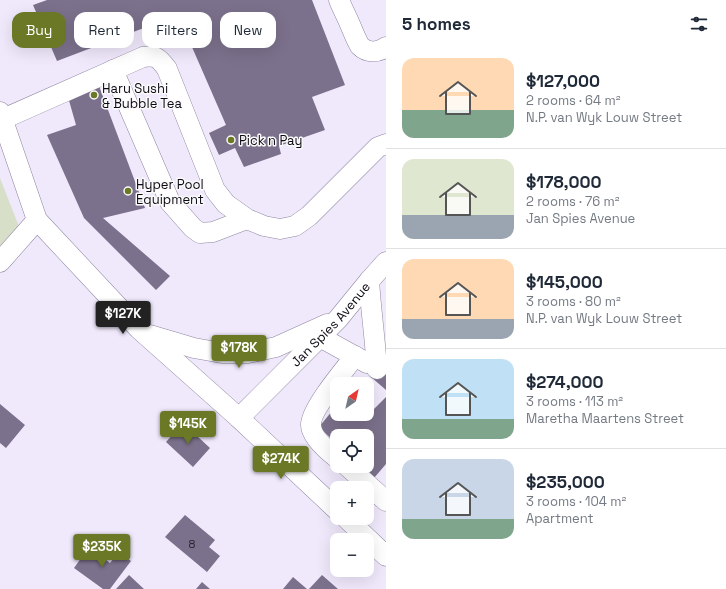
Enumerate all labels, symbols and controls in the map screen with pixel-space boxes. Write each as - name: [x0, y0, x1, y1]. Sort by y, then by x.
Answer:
- chip: Buy: [12, 12, 66, 48]
- chip: Rent: [74, 12, 134, 48]
- chip: Filters: [142, 12, 212, 48]
- chip: New: [220, 12, 276, 48]
- text: 5 homes: [402, 13, 471, 35]
- icon: filters: [688, 13, 710, 35]
- text: $127,000: [526, 70, 600, 92]
- icon: home: [434, 74, 482, 122]
- place label: Haru Sushi & Bubble Tea: [102, 80, 182, 112]
- marker: Haru Sushi & Bubble Tea: [89, 90, 99, 100]
- text: 2 rooms · 64 m²: [526, 92, 620, 109]
- text: N.P. van Wyk Louw Street: [526, 109, 682, 126]
- place label: Pick n Pay: [239, 132, 302, 149]
- marker: Pick n Pay: [226, 135, 236, 145]
- text: $178,000: [526, 171, 601, 193]
- icon: home: [434, 175, 482, 223]
- place label: Hyper Pool Equipment: [136, 176, 204, 208]
- marker: Hyper Pool Equipment: [123, 186, 133, 196]
- text: 2 rooms · 76 m²: [526, 193, 620, 210]
- text: Jan Spies Avenue: [526, 210, 635, 227]
- text: $145,000: [526, 271, 603, 293]
- icon: home: [434, 275, 482, 323]
- street label: Jan Spies Avenue: [287, 278, 373, 370]
- text: 3 rooms · 80 m²: [526, 293, 621, 310]
- pin: $127K: [95, 301, 151, 335]
- text: $127K: [105, 305, 141, 322]
- text: N.P. van Wyk Louw Street: [526, 310, 682, 327]
- pin: $178K: [211, 335, 267, 369]
- text: $178K: [221, 339, 257, 356]
- text: $274,000: [526, 371, 604, 393]
- icon: home: [434, 375, 482, 423]
- north arrow: [330, 377, 374, 421]
- map controls: [330, 377, 374, 577]
- text: 3 rooms · 113 m²: [526, 393, 623, 410]
- text: Maretha Maartens Street: [526, 410, 684, 427]
- pin: $145K: [160, 411, 216, 445]
- text: $145K: [169, 415, 207, 432]
- button: locate: [330, 429, 374, 473]
- pin: $274K: [253, 446, 309, 480]
- text: $274K: [262, 450, 300, 467]
- text: $235,000: [526, 471, 605, 493]
- icon: home: [434, 475, 482, 523]
- button: +: [330, 481, 374, 525]
- text: 3 rooms · 104 m²: [526, 493, 626, 510]
- text: Apartment: [526, 510, 594, 527]
- button: −: [330, 533, 374, 577]
- pin: $235K: [74, 534, 130, 568]
- house number: 8: [189, 537, 196, 551]
- text: $235K: [82, 538, 122, 555]

